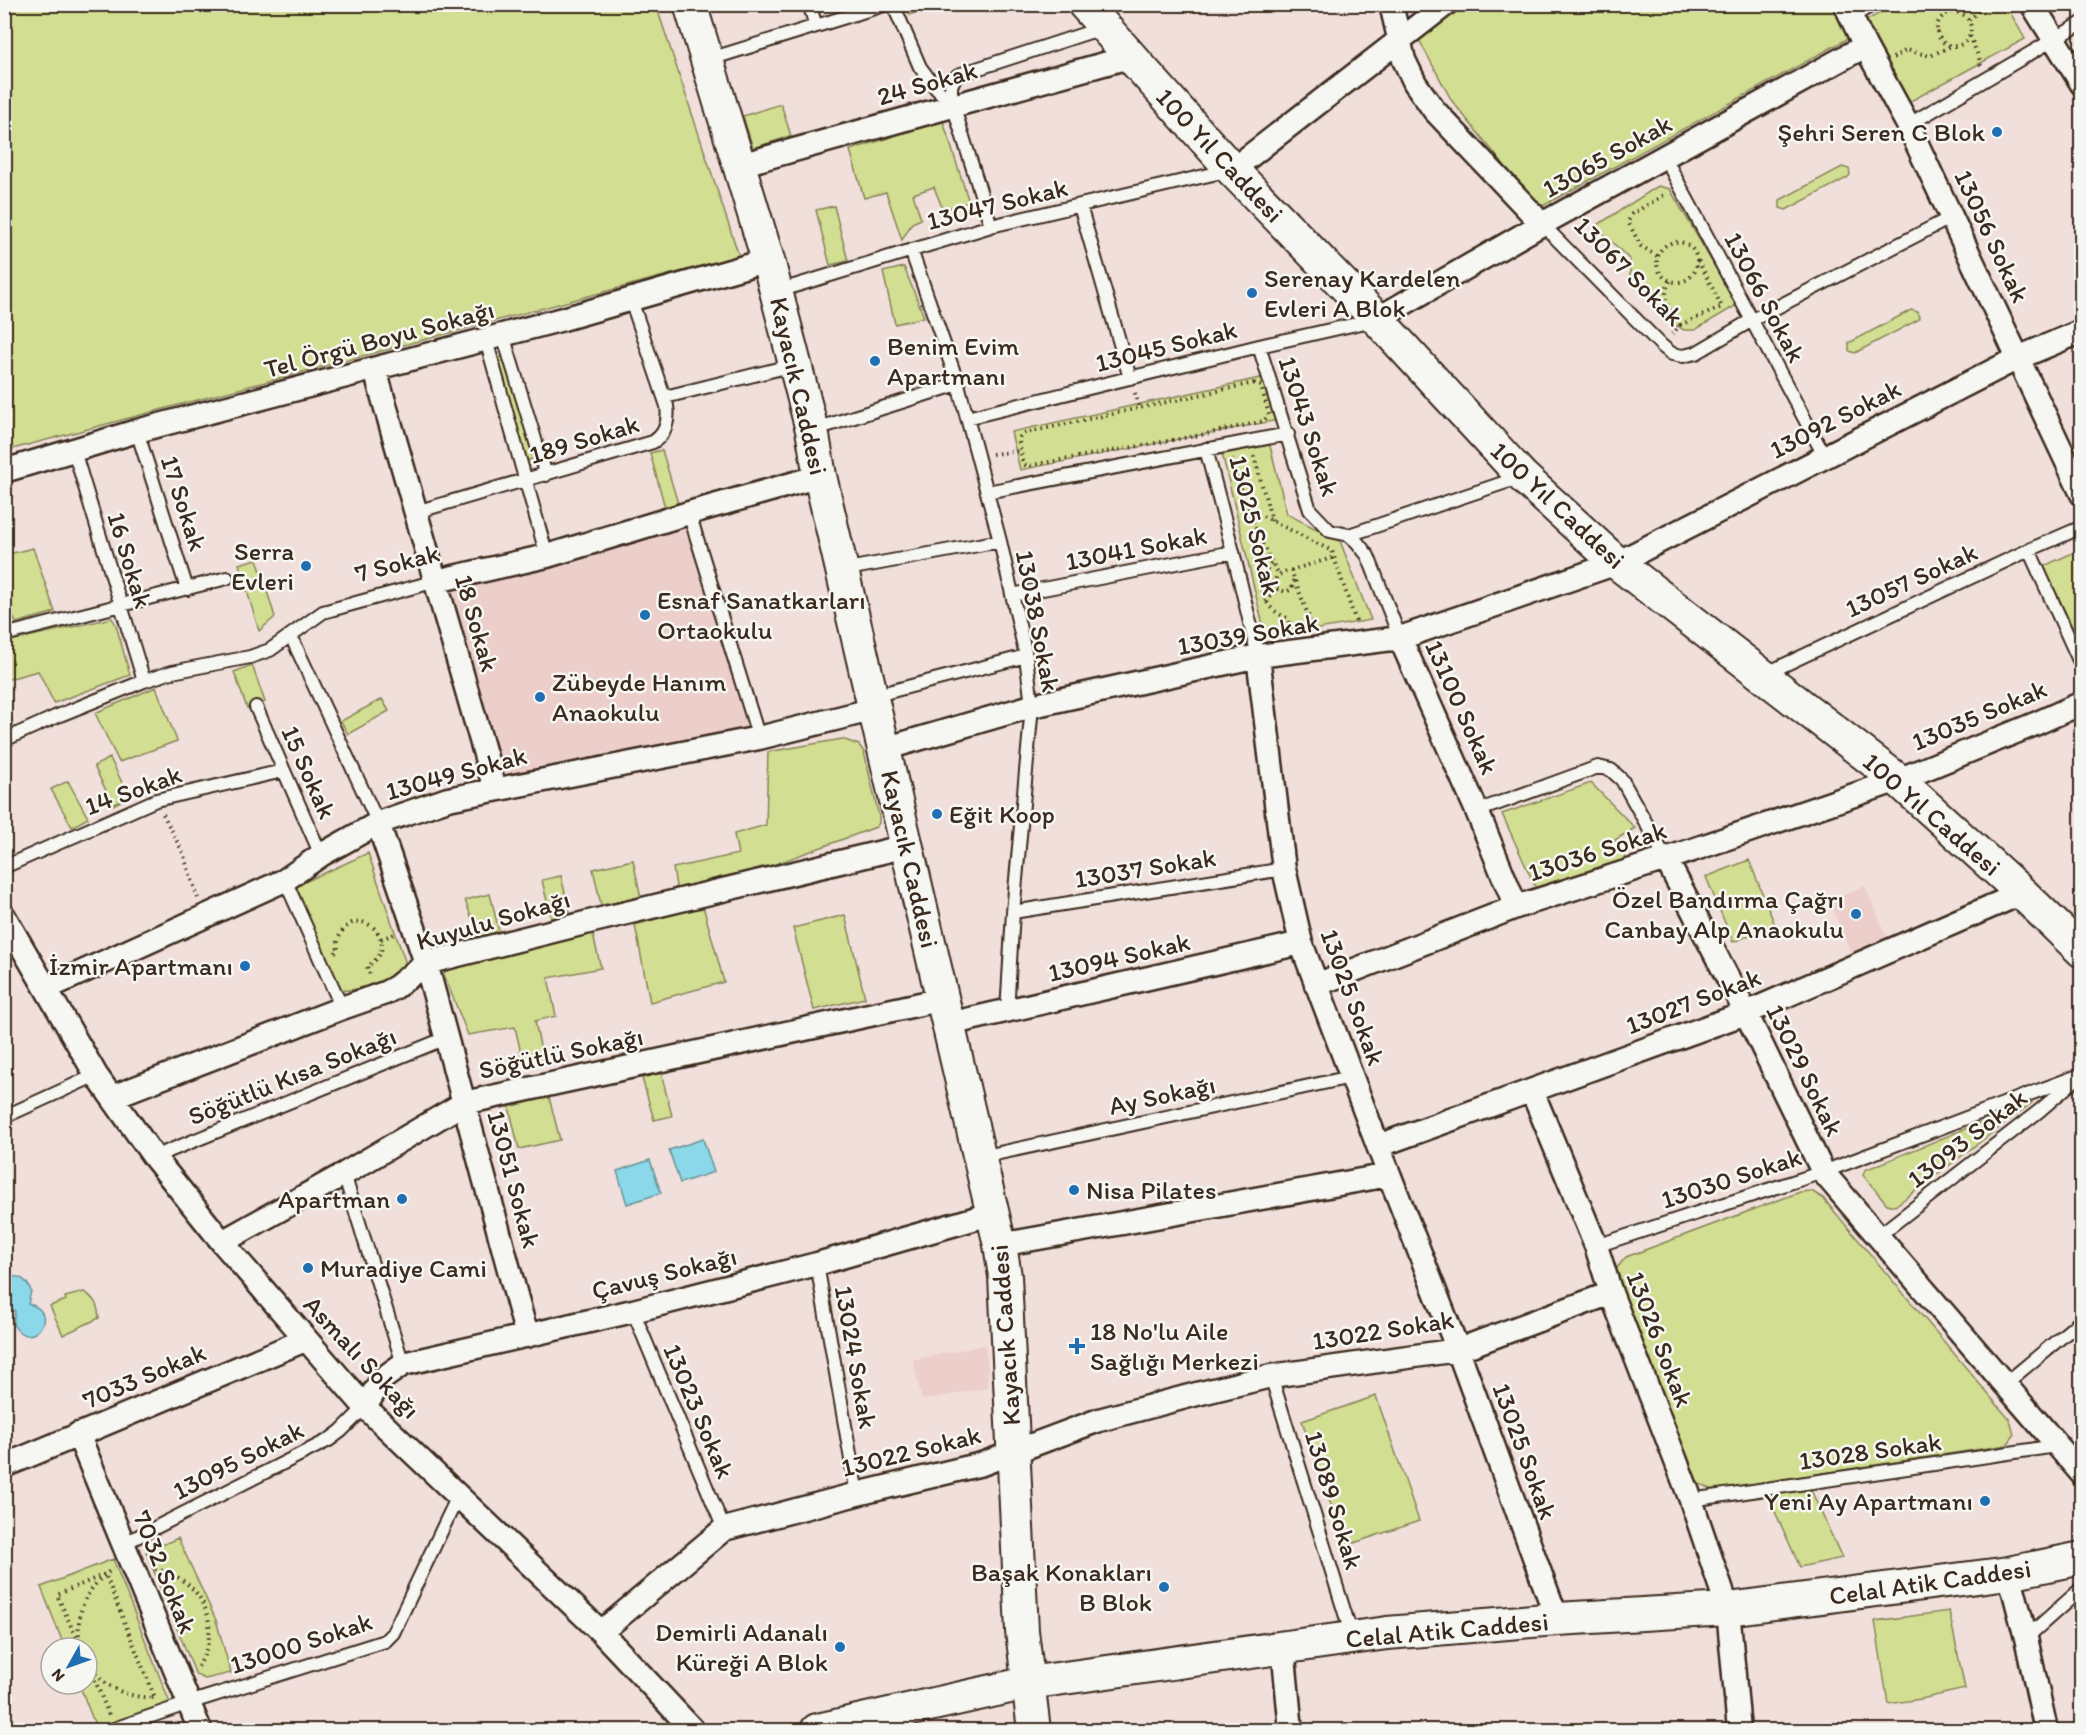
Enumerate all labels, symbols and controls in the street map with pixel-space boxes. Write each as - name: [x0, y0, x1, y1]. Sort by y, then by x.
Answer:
- street label: 24 Sokak: [873, 53, 981, 113]
- street label: 100 Yıl Caddesi: [1149, 81, 1291, 229]
- street label: 13065 Sokak: [1537, 107, 1677, 205]
- place label: Şehri Seren C Blok: [1778, 116, 1986, 148]
- marker: Şehri Seren C Blok: [1990, 125, 2004, 139]
- street label: 13056 Sokak: [1947, 164, 2037, 308]
- street label: 13047 Sokak: [923, 171, 1071, 237]
- street label: 13067 Sokak: [1567, 209, 1691, 333]
- street label: 13066 Sokak: [1717, 226, 1813, 368]
- place label: Serenay Kardelen Evleri A Blok: [1264, 262, 1461, 324]
- marker: Serenay Kardelen Evleri A Blok: [1245, 286, 1259, 300]
- street label: Tel Örgü Boyu Sokağı: [260, 293, 498, 385]
- street label: Kayacık Caddesi: [763, 294, 835, 478]
- street label: 13045 Sokak: [1092, 313, 1240, 379]
- place label: Benim Evim Apartmanı: [887, 330, 1019, 392]
- street label: 13043 Sokak: [1271, 352, 1347, 500]
- marker: Benim Evim Apartmanı: [868, 354, 882, 368]
- street label: 13092 Sokak: [1764, 372, 1906, 466]
- street label: 189 Sokak: [525, 407, 643, 471]
- street label: 100 Yıl Caddesi: [1484, 434, 1632, 576]
- street label: 17 Sokak: [154, 451, 214, 555]
- street label: 13025 Sokak: [1222, 452, 1288, 598]
- street label: 16 Sokak: [100, 508, 160, 612]
- street label: 13041 Sokak: [1063, 519, 1209, 577]
- place label: Serra Evleri: [231, 535, 294, 597]
- street label: 13057 Sokak: [1840, 535, 1982, 625]
- street label: 7 Sokak: [351, 536, 443, 590]
- street label: 13038 Sokak: [1009, 547, 1067, 695]
- marker: Serra Evleri: [299, 559, 313, 573]
- street label: 18 Sokak: [448, 571, 506, 675]
- place label: Esnaf Sanatkarları Ortaokulu: [657, 584, 866, 646]
- street label: 13039 Sokak: [1175, 606, 1321, 662]
- marker: Esnaf Sanatkarları Ortaokulu: [638, 608, 652, 622]
- street label: 13100 Sokak: [1418, 635, 1506, 779]
- place label: Zübeyde Hanım Anaokulu: [552, 666, 726, 728]
- street label: 13035 Sokak: [1907, 672, 2051, 758]
- marker: Zübeyde Hanım Anaokulu: [533, 690, 547, 704]
- street label: 15 Sokak: [274, 720, 344, 824]
- street label: 13049 Sokak: [382, 739, 530, 807]
- street label: 100 Yıl Caddesi: [1856, 745, 2008, 883]
- street label: 14 Sokak: [80, 758, 186, 822]
- street label: Kayacık Caddesi: [874, 767, 946, 951]
- place label: Eğit Koop: [949, 798, 1055, 830]
- marker: Eğit Koop: [930, 807, 944, 821]
- street label: 13036 Sokak: [1524, 814, 1670, 888]
- street label: 13037 Sokak: [1072, 841, 1218, 895]
- street label: Kuyulu Sokağı: [412, 883, 574, 957]
- place label: Özel Bandırma Çağrı Canbay Alp Anaokulu: [1604, 883, 1844, 945]
- marker: Özel Bandırma Çağrı Canbay Alp Anaokulu: [1849, 907, 1863, 921]
- street label: 13025 Sokak: [1314, 924, 1392, 1070]
- street label: 13094 Sokak: [1045, 925, 1193, 989]
- place label: İzmir Apartmanı: [49, 950, 233, 982]
- marker: İzmir Apartmanı: [238, 959, 252, 973]
- street label: 13027 Sokak: [1621, 961, 1765, 1041]
- street label: 13029 Sokak: [1759, 999, 1851, 1141]
- street label: Söğütlü Kısa Sokağı: [183, 1020, 401, 1132]
- street label: Söğütlü Sokağı: [476, 1020, 646, 1086]
- street label: Ay Sokağı: [1106, 1068, 1218, 1122]
- street label: 13093 Sokak: [1901, 1081, 2033, 1195]
- street label: 13051 Sokak: [480, 1107, 548, 1251]
- street label: 13030 Sokak: [1657, 1140, 1805, 1216]
- place label: Nisa Pilates: [1086, 1174, 1216, 1206]
- place label: Apartman: [278, 1183, 390, 1215]
- marker: Nisa Pilates: [1067, 1183, 1081, 1197]
- marker: Apartman: [395, 1192, 409, 1206]
- street label: Çavuş Sokağı: [588, 1240, 740, 1306]
- street label: Kayacık Caddesi: [983, 1243, 1027, 1427]
- place label: Muradiye Cami: [320, 1252, 487, 1284]
- marker: Muradiye Cami: [301, 1261, 315, 1275]
- street label: 13026 Sokak: [1619, 1267, 1701, 1411]
- street label: 13024 Sokak: [828, 1283, 884, 1431]
- street label: Asmalı Sokağı: [297, 1289, 427, 1425]
- street label: 13022 Sokak: [1310, 1303, 1456, 1357]
- place label: 18 No'lu Aile Sağlığı Merkezi: [1090, 1315, 1259, 1377]
- street label: 7033 Sokak: [78, 1336, 210, 1416]
- marker: 18 No'lu Aile Sağlığı Merkezi: [1068, 1337, 1086, 1355]
- street label: 13023 Sokak: [656, 1339, 742, 1483]
- street label: 13025 Sokak: [1486, 1378, 1564, 1524]
- street label: 13095 Sokak: [167, 1413, 309, 1507]
- street label: 13022 Sokak: [838, 1418, 984, 1484]
- street label: 13028 Sokak: [1797, 1425, 1943, 1477]
- street label: 13089 Sokak: [1298, 1427, 1370, 1573]
- place label: Yeni Ay Apartmanı: [1764, 1485, 1973, 1517]
- marker: Yeni Ay Apartmanı: [1978, 1494, 1992, 1508]
- street label: 7032 Sokak: [126, 1506, 204, 1638]
- street label: Celal Atik Caddesi: [1827, 1552, 2033, 1612]
- place label: Başak Konakları B Blok: [971, 1556, 1152, 1618]
- marker: Başak Konakları B Blok: [1157, 1580, 1171, 1594]
- street label: 13000 Sokak: [226, 1605, 376, 1681]
- street label: Celal Atik Caddesi: [1344, 1605, 1550, 1655]
- place label: Demirli Adanalı Küreği A Blok: [655, 1616, 828, 1678]
- north arrow: [39, 1636, 99, 1696]
- marker: Demirli Adanalı Küreği A Blok: [833, 1640, 847, 1654]
- text: N: [47, 1665, 69, 1686]

